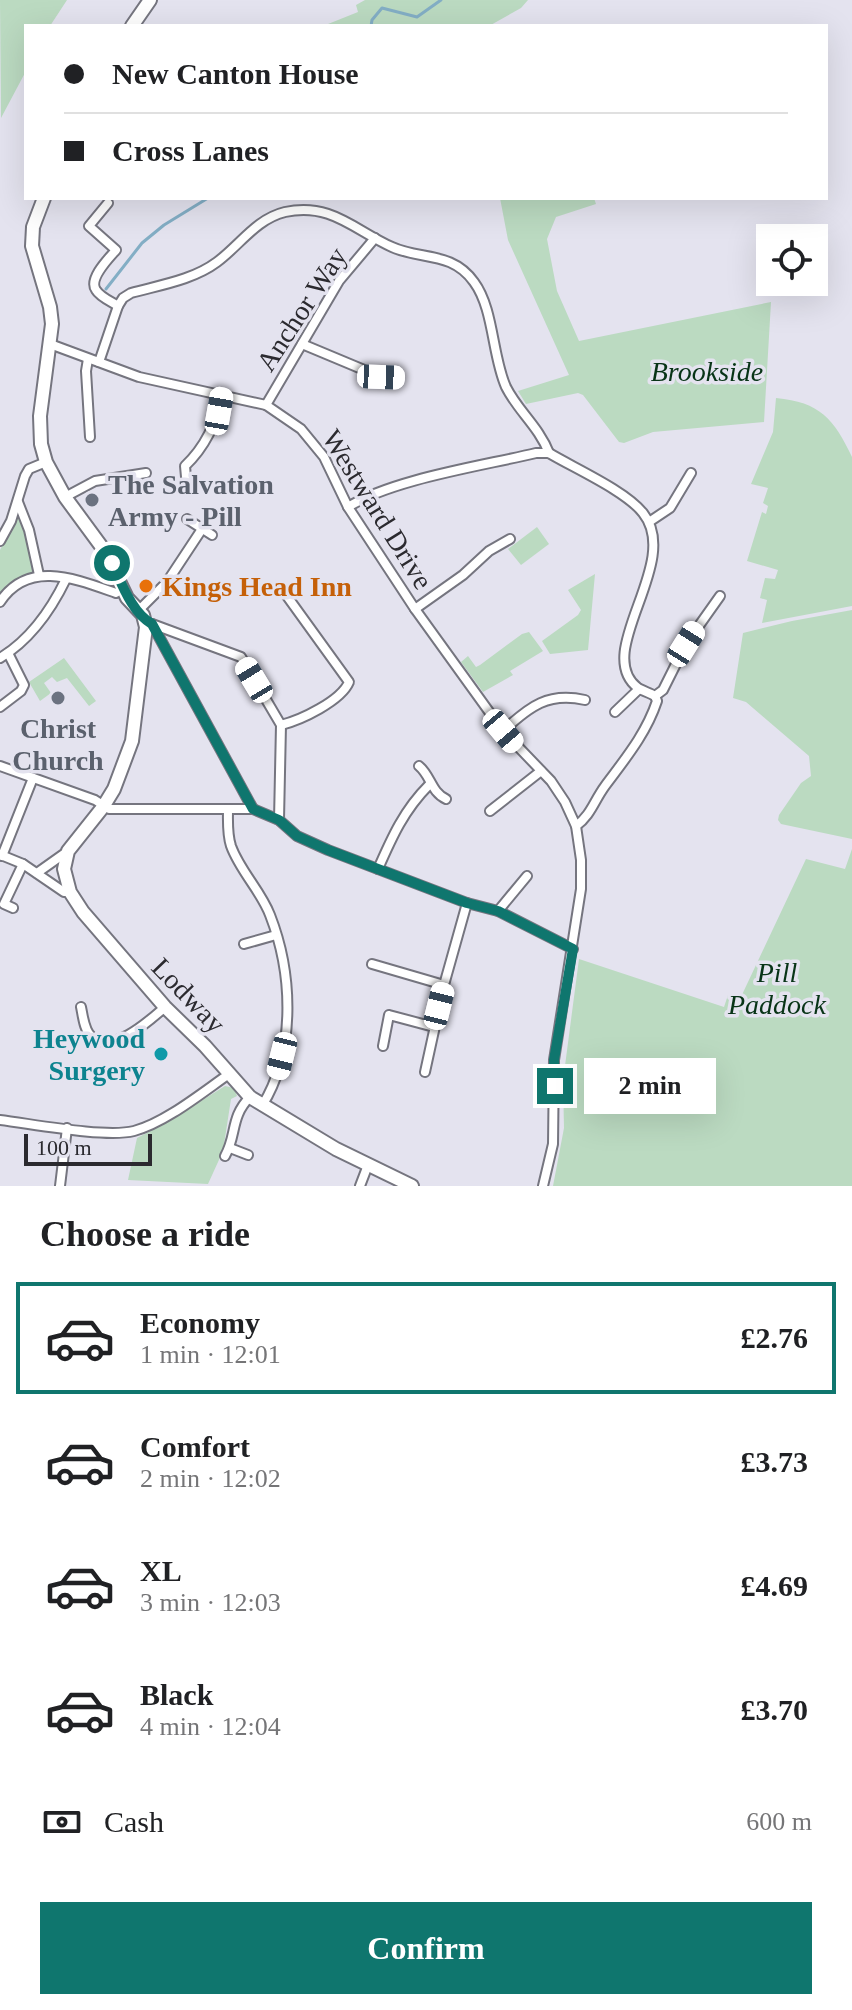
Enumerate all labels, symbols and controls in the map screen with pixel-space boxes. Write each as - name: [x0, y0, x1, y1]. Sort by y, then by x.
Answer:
- text: New Canton House: [112, 57, 359, 90]
- text: Cross Lanes: [112, 134, 269, 167]
- map controls: [756, 224, 828, 296]
- button: locate: [756, 224, 828, 296]
- street label: Anchor Way: [250, 242, 353, 377]
- park label: Brookside: [651, 356, 763, 387]
- car: [357, 364, 405, 390]
- car: [203, 385, 235, 437]
- street label: Westward Drive: [316, 424, 439, 595]
- place label: The Salvation Army - Pill: [108, 469, 274, 532]
- marker: The Salvation Army - Pill: [83, 491, 101, 509]
- route start: [94, 545, 130, 581]
- place label: Kings Head Inn: [162, 571, 352, 602]
- marker: Kings Head Inn: [137, 577, 155, 595]
- car: [663, 617, 709, 671]
- car: [231, 653, 277, 707]
- marker: Christ Church: [49, 689, 67, 707]
- car: [478, 705, 528, 757]
- place label: Christ Church: [12, 713, 104, 776]
- street label: Lodway: [146, 952, 232, 1039]
- park label: Pill Paddock: [727, 957, 827, 1020]
- car: [422, 980, 456, 1032]
- place label: Heywood Surgery: [33, 1023, 145, 1086]
- car: [265, 1030, 299, 1082]
- marker: Heywood Surgery: [152, 1045, 170, 1063]
- callout: 2 min: [583, 1058, 715, 1114]
- route end: [537, 1068, 573, 1104]
- text: 2 min: [619, 1071, 681, 1100]
- scale bar: [24, 1130, 152, 1166]
- text: 100 m: [36, 1135, 92, 1160]
- text: Choose a ride: [40, 1214, 250, 1254]
- icon: car: [44, 1302, 116, 1374]
- text: Economy: [140, 1306, 260, 1339]
- text: £2.76: [741, 1321, 808, 1354]
- text: 1 min · 12:01: [140, 1340, 281, 1369]
- icon: car: [44, 1426, 116, 1498]
- text: Comfort: [140, 1430, 250, 1463]
- text: £3.73: [741, 1445, 808, 1478]
- text: 2 min · 12:02: [140, 1464, 281, 1493]
- icon: car: [44, 1550, 116, 1622]
- text: XL: [140, 1554, 182, 1587]
- text: £4.69: [741, 1569, 808, 1602]
- text: 3 min · 12:03: [140, 1588, 281, 1617]
- icon: car: [44, 1674, 116, 1746]
- text: Black: [140, 1678, 213, 1711]
- text: £3.70: [741, 1693, 808, 1726]
- text: 4 min · 12:04: [140, 1712, 281, 1741]
- icon: cash: [40, 1800, 84, 1844]
- text: Cash: [104, 1805, 164, 1838]
- text: 600 m: [746, 1807, 812, 1836]
- button: Confirm: [40, 1902, 812, 1994]

